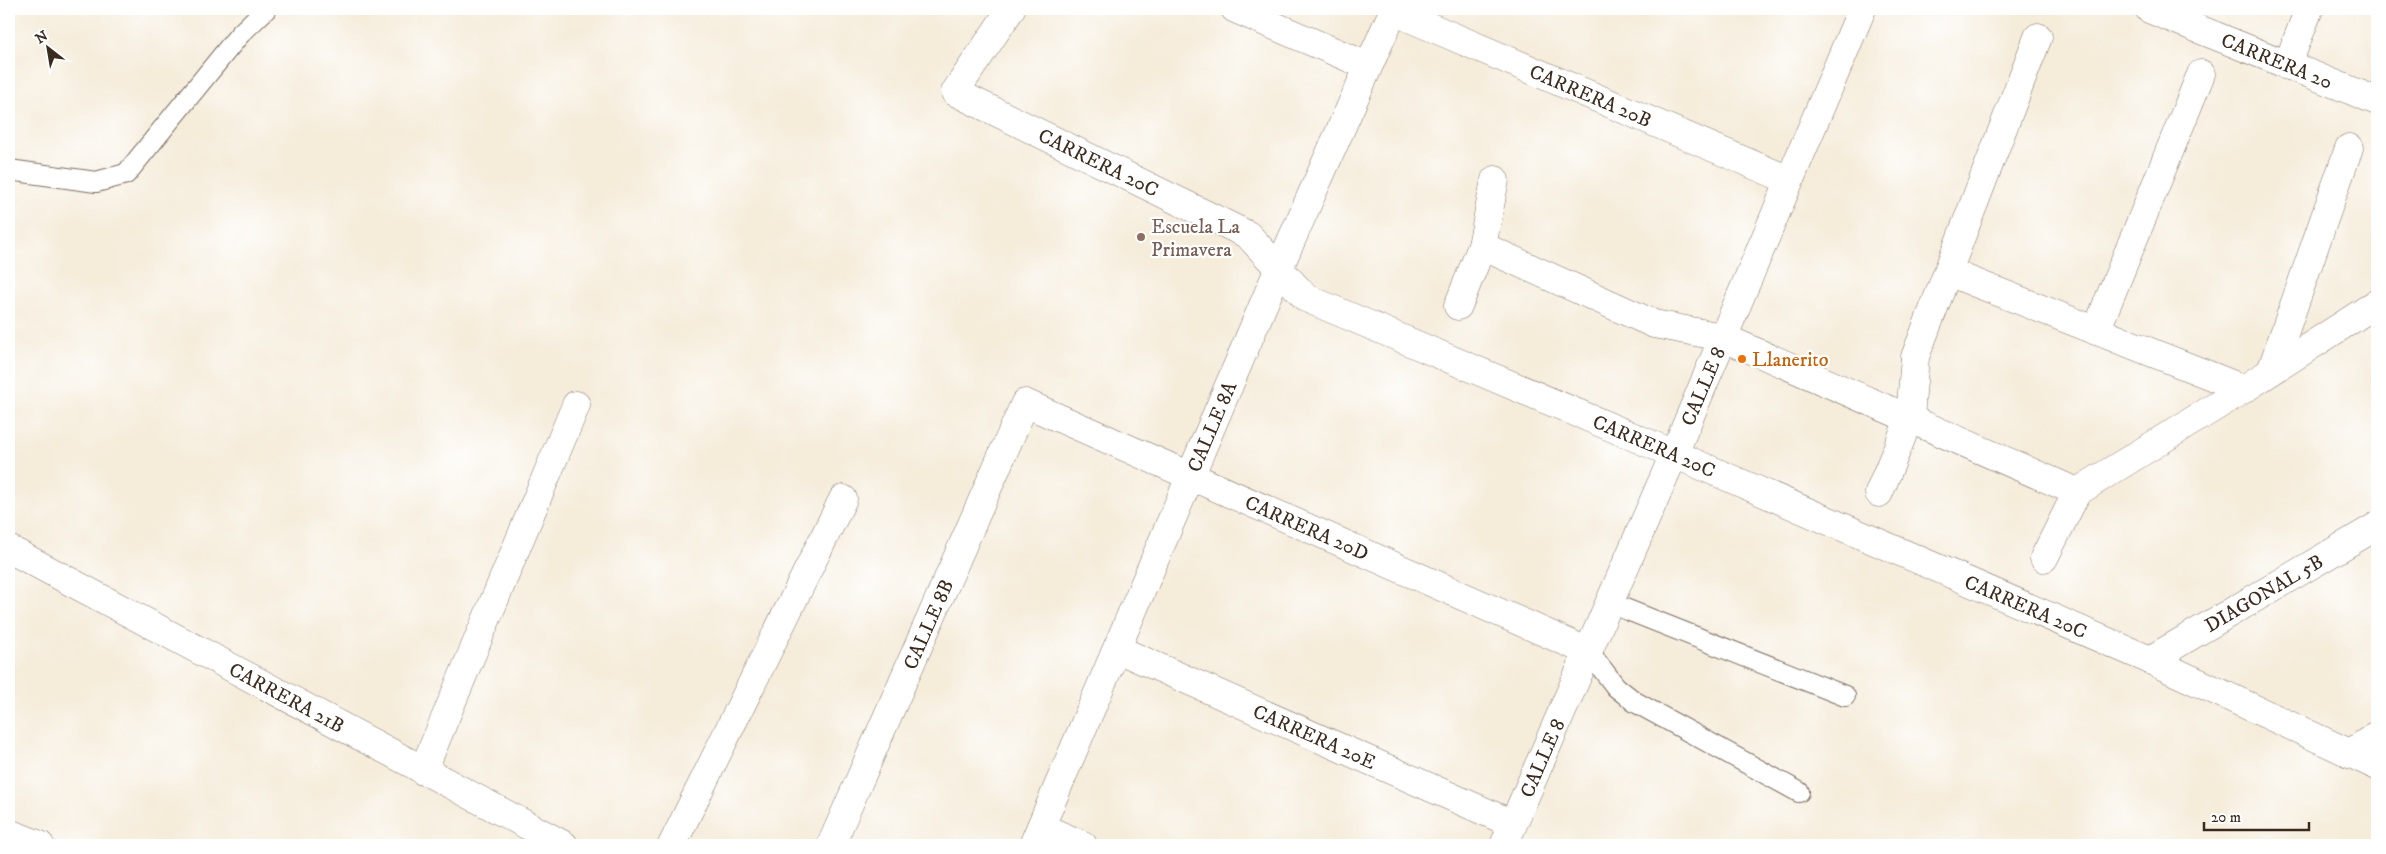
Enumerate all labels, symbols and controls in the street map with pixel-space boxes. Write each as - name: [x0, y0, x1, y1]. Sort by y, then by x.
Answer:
- north arrow: [22, 22, 72, 72]
- text: N: [32, 27, 52, 48]
- street label: CARRERA 20: [2217, 28, 2336, 96]
- street label: CARRERA 20B: [1525, 60, 1655, 134]
- street label: CARRERA 20C: [1034, 123, 1162, 203]
- place label: Escuela La Primavera: [1151, 215, 1241, 263]
- marker: Escuela La Primavera: [1135, 231, 1147, 243]
- street label: CALLE 8: [1676, 343, 1732, 430]
- place label: Llanerito: [1752, 348, 1829, 373]
- marker: Llanerito: [1736, 353, 1748, 365]
- street label: CALLE 8A: [1182, 378, 1243, 476]
- street label: CARRERA 20C: [1588, 410, 1719, 484]
- street label: CARRERA 20D: [1241, 491, 1372, 567]
- street label: DIAGONAL 5B: [2201, 549, 2328, 639]
- street label: CARRERA 20C: [1960, 570, 2090, 645]
- street label: CALLE 8B: [898, 576, 960, 674]
- street label: CARRERA 21B: [224, 658, 348, 739]
- street label: CARRERA 20E: [1249, 700, 1379, 776]
- street label: CALLE 8: [1515, 715, 1571, 802]
- scale bar: [2204, 799, 2308, 831]
- text: 20 m: [2211, 808, 2241, 827]

